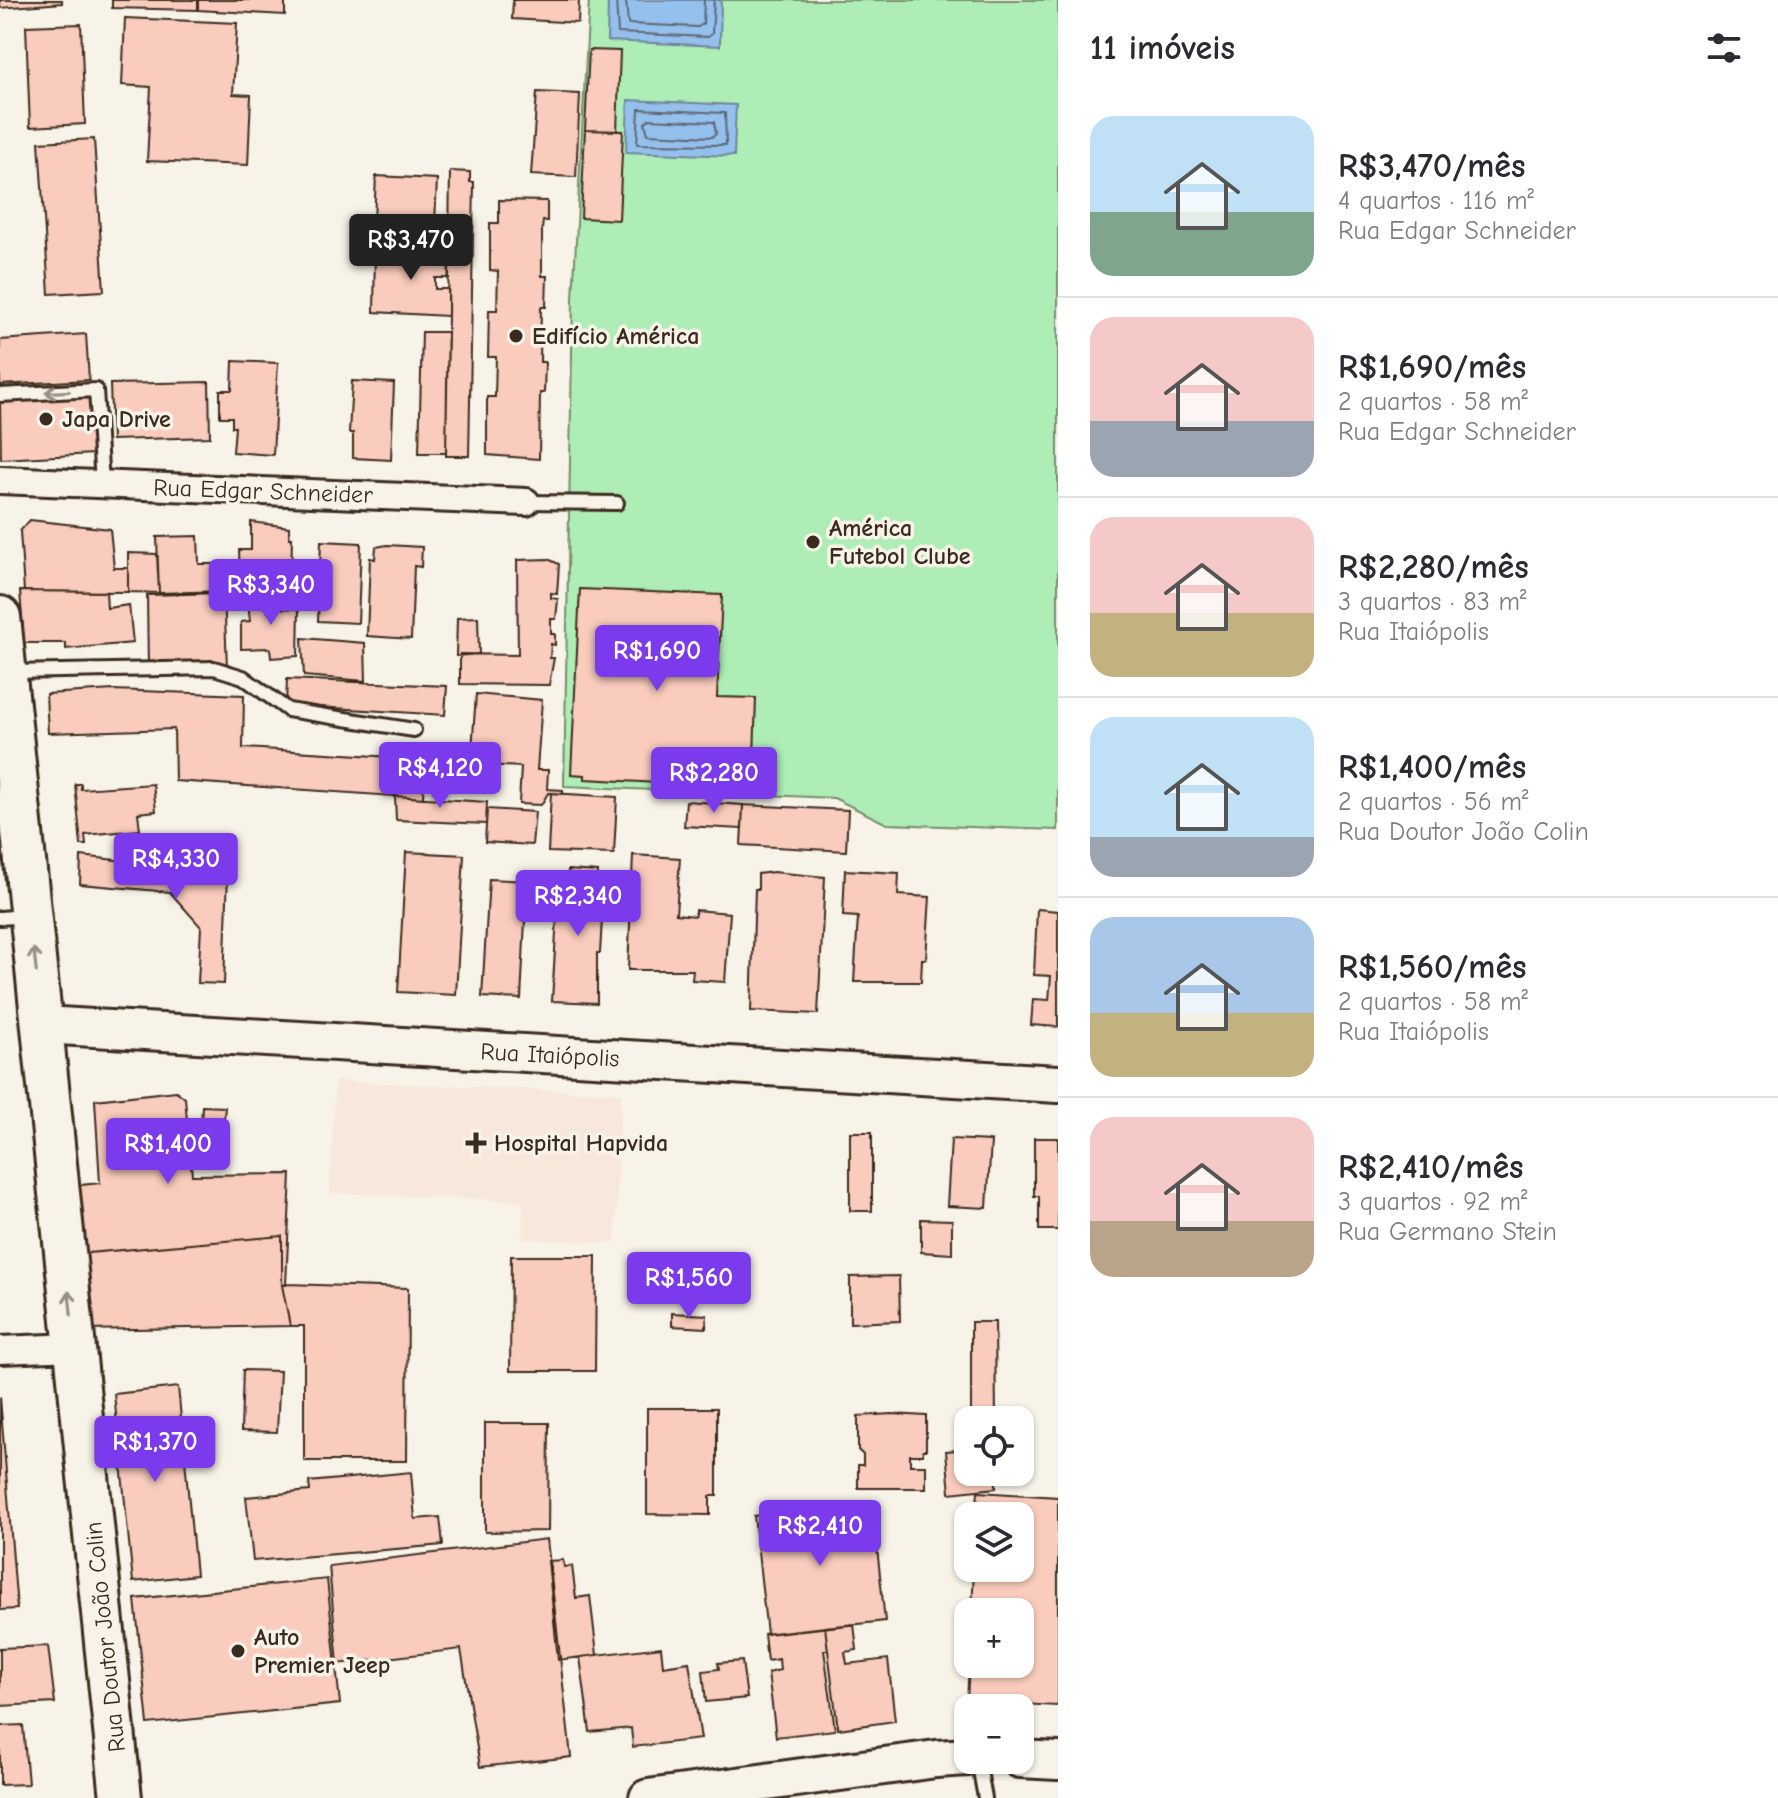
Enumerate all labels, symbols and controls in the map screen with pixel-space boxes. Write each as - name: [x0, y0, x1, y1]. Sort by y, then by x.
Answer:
- icon: filters: [1702, 26, 1746, 70]
- text: 11 imóveis: [1090, 28, 1235, 68]
- text: R$3,470/mês: [1338, 146, 1525, 186]
- icon: home: [1154, 148, 1250, 244]
- text: 4 quartos · 116 m²: [1338, 186, 1534, 216]
- pin: R$3,470: [337, 214, 485, 282]
- text: Rua Edgar Schneider: [1338, 216, 1576, 246]
- text: R$3,470: [367, 225, 455, 255]
- place label: Edifício América: [532, 322, 699, 350]
- marker: Edifício América: [507, 327, 525, 345]
- text: R$1,690/mês: [1338, 347, 1526, 387]
- icon: home: [1154, 349, 1250, 445]
- one-way arrow: [44, 384, 71, 399]
- text: 2 quartos · 58 m²: [1338, 387, 1528, 417]
- place label: Japa Drive: [62, 405, 171, 433]
- marker: Japa Drive: [37, 410, 55, 428]
- text: Rua Edgar Schneider: [1338, 417, 1576, 447]
- street label: Rua Edgar Schneider: [153, 473, 374, 509]
- place label: América Futebol Clube: [829, 514, 971, 570]
- marker: América Futebol Clube: [804, 533, 822, 551]
- text: R$2,280/mês: [1338, 547, 1529, 587]
- icon: home: [1154, 549, 1250, 645]
- pin: R$3,340: [197, 559, 345, 627]
- text: R$3,340: [227, 570, 315, 600]
- text: 3 quartos · 83 m²: [1338, 587, 1527, 617]
- text: Rua Itaiópolis: [1338, 617, 1489, 647]
- pin: R$1,690: [583, 625, 731, 693]
- text: R$1,690: [613, 636, 701, 666]
- pin: R$4,120: [366, 742, 514, 810]
- pin: R$2,280: [640, 747, 788, 815]
- text: R$1,400/mês: [1338, 747, 1526, 787]
- icon: home: [1154, 749, 1250, 845]
- text: R$4,120: [397, 753, 483, 783]
- text: R$2,280: [669, 758, 759, 788]
- text: 2 quartos · 56 m²: [1338, 787, 1529, 817]
- text: Rua Doutor João Colin: [1338, 817, 1589, 847]
- pin: R$4,330: [102, 833, 250, 901]
- text: R$4,330: [132, 844, 220, 874]
- pin: R$2,340: [504, 870, 652, 938]
- text: R$2,340: [534, 881, 622, 911]
- one-way arrow: [28, 947, 43, 974]
- text: R$1,560/mês: [1338, 947, 1527, 987]
- icon: home: [1154, 949, 1250, 1045]
- text: 2 quartos · 58 m²: [1338, 987, 1528, 1017]
- text: Rua Itaiópolis: [1338, 1017, 1489, 1047]
- street label: Rua Itaiópolis: [480, 1037, 620, 1073]
- pin: R$1,400: [94, 1118, 242, 1186]
- text: R$1,400: [124, 1129, 212, 1159]
- place label: Hospital Hapvida: [494, 1129, 668, 1157]
- marker: Hospital Hapvida: [465, 1132, 487, 1154]
- text: R$2,410/mês: [1338, 1147, 1524, 1187]
- icon: home: [1154, 1149, 1250, 1245]
- text: 3 quartos · 92 m²: [1338, 1187, 1527, 1217]
- text: Rua Germano Stein: [1338, 1217, 1557, 1247]
- pin: R$1,560: [615, 1252, 763, 1320]
- text: R$1,560: [645, 1263, 733, 1293]
- one-way arrow: [63, 1290, 78, 1317]
- map controls: [954, 1406, 1034, 1774]
- button: locate: [954, 1406, 1034, 1486]
- pin: R$1,370: [81, 1416, 229, 1484]
- text: R$1,370: [112, 1427, 198, 1457]
- pin: R$2,410: [746, 1500, 894, 1568]
- button: layers: [954, 1502, 1034, 1582]
- text: R$2,410: [777, 1511, 863, 1541]
- street label: Rua Doutor João Colin: [79, 1520, 131, 1754]
- button: +: [954, 1598, 1034, 1678]
- place label: Auto Premier Jeep: [254, 1623, 390, 1679]
- marker: Auto Premier Jeep: [229, 1642, 247, 1660]
- button: −: [954, 1694, 1034, 1774]

